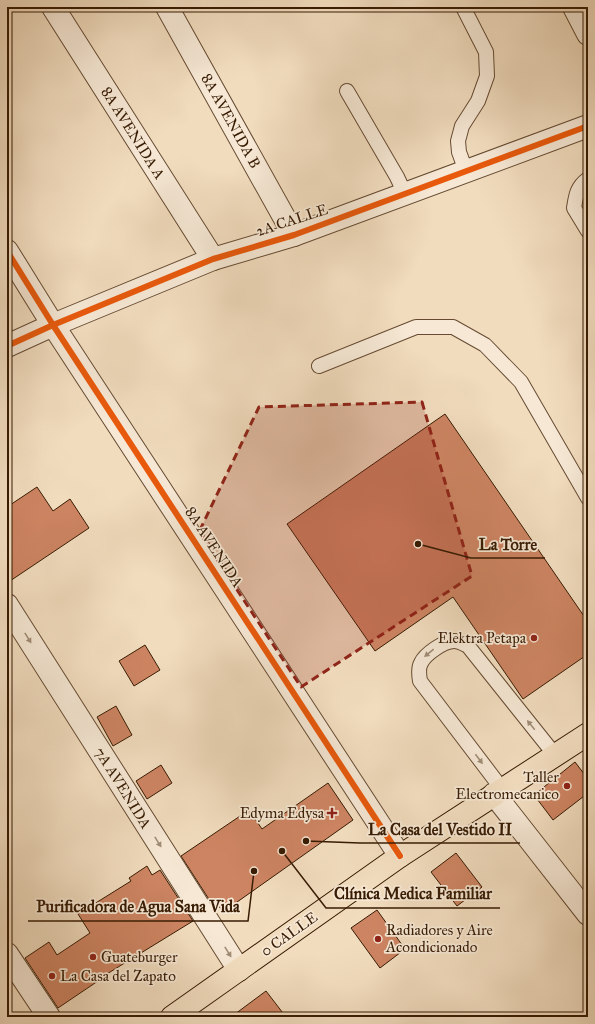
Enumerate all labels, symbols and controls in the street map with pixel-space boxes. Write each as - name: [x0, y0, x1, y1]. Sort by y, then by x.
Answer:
- street label: 8A AVENIDA B: [198, 71, 264, 171]
- street label: 8A AVENIDA A: [97, 83, 169, 183]
- street label: 2A CALLE: [254, 200, 330, 240]
- street label: 8A AVENIDA: [181, 503, 247, 591]
- callout: La Torre: [471, 530, 545, 558]
- text: La Torre: [479, 535, 538, 554]
- place label: Elektra Petapa: [438, 629, 527, 647]
- one-way arrow: [24, 633, 32, 643]
- marker: Elektra Petapa: [529, 633, 539, 643]
- one-way arrow: [424, 649, 435, 657]
- one-way arrow: [527, 719, 535, 730]
- street label: 7A AVENIDA: [91, 744, 155, 832]
- one-way arrow: [475, 754, 483, 765]
- place label: Taller Electromecanico: [456, 768, 559, 803]
- marker: Taller Electromecanico: [562, 781, 572, 791]
- place label: Edyma Edysa: [240, 804, 325, 822]
- marker: Edyma Edysa: [327, 808, 337, 818]
- callout: La Casa del Vestido II: [360, 815, 520, 843]
- text: La Casa del Vestido II: [368, 820, 512, 839]
- one-way arrow: [154, 837, 162, 847]
- callout: Clínica Medica Familiar: [326, 880, 500, 908]
- text: Clínica Medica Familiar: [334, 884, 493, 903]
- callout: Purificadora de Agua Sana Vida: [28, 893, 248, 921]
- text: Purificadora de Agua Sana Vida: [36, 897, 241, 917]
- street label: 0 CALLE: [257, 908, 321, 960]
- place label: Radiadores y Aire Acondicionado: [385, 921, 493, 956]
- marker: Radiadores y Aire Acondicionado: [373, 934, 383, 944]
- one-way arrow: [224, 946, 231, 958]
- place label: Guateburger: [101, 948, 178, 966]
- marker: Guateburger: [88, 952, 98, 962]
- place label: La Casa del Zapato: [60, 967, 176, 985]
- marker: La Casa del Zapato: [47, 971, 57, 981]

